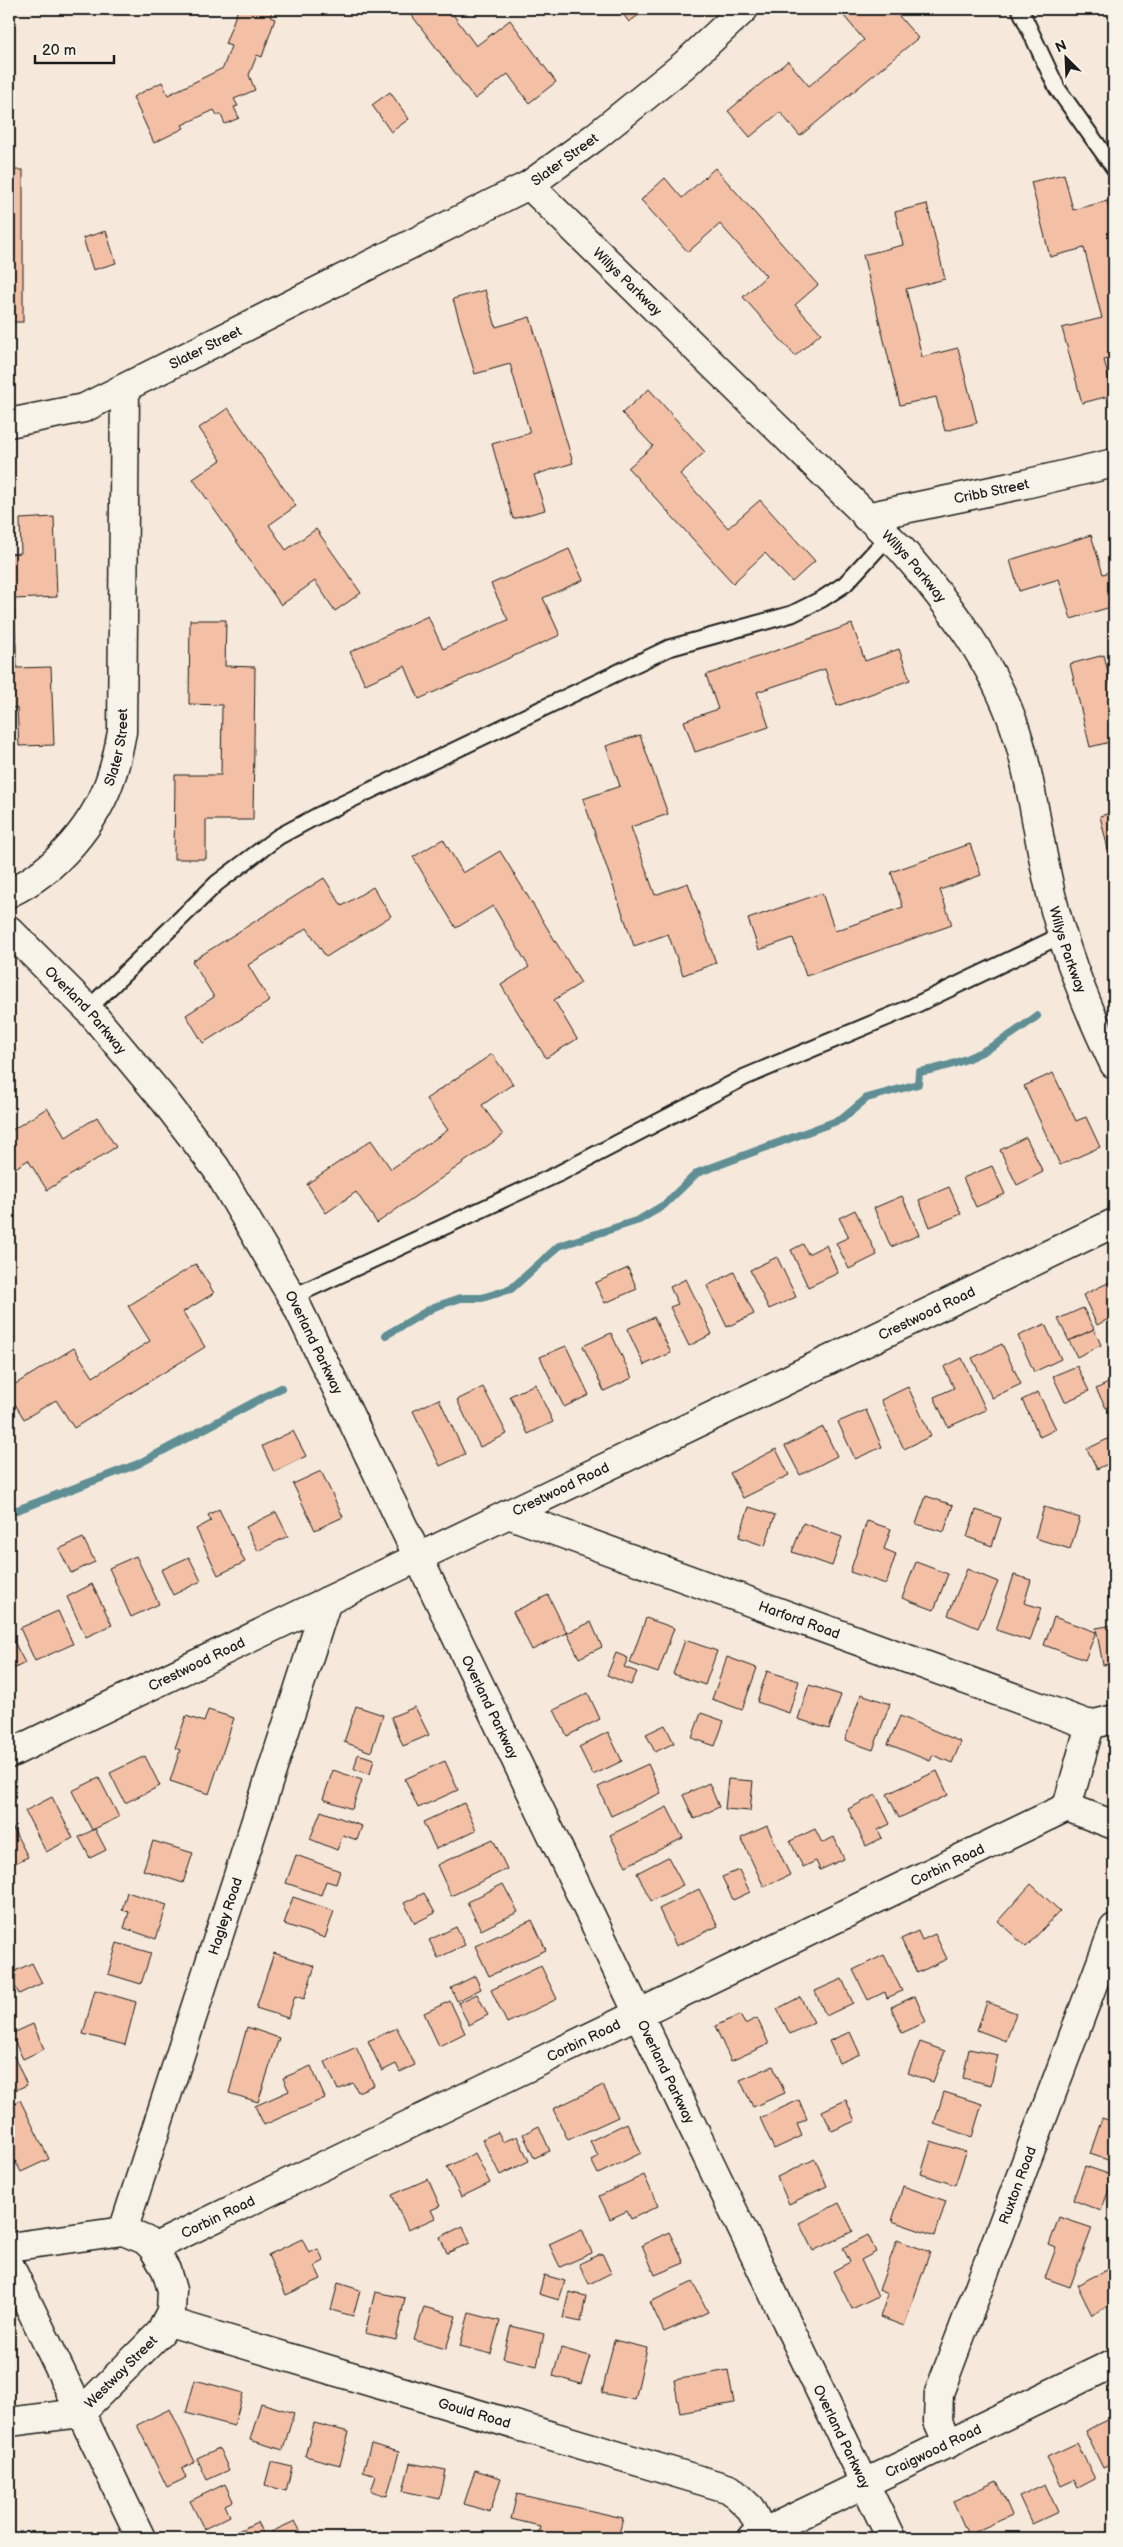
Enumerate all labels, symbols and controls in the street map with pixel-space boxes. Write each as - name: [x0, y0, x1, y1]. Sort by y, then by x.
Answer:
- scale bar: [35, 32, 114, 64]
- north arrow: [1040, 32, 1090, 82]
- text: N: [1053, 37, 1069, 56]
- text: 20 m: [42, 41, 76, 60]
- street label: Slater Street: [528, 129, 602, 189]
- street label: Willys Parkway: [589, 244, 666, 320]
- street label: Slater Street: [166, 322, 245, 373]
- street label: Cribb Street: [952, 475, 1031, 507]
- street label: Willys Parkway: [878, 526, 950, 606]
- street label: Slater Street: [100, 708, 131, 788]
- street label: Willys Parkway: [1046, 904, 1090, 996]
- street label: Overland Parkway: [42, 963, 131, 1058]
- street label: Crestwood Road: [875, 1283, 978, 1344]
- street label: Overland Parkway: [282, 1287, 347, 1397]
- street label: Crestwood Road: [510, 1458, 612, 1519]
- street label: Harford Road: [756, 1597, 843, 1642]
- street label: Crestwood Road: [145, 1633, 248, 1694]
- street label: Overland Parkway: [458, 1652, 523, 1762]
- street label: Corbin Road: [908, 1840, 987, 1890]
- street label: Hagley Road: [204, 1875, 245, 1957]
- street label: Corbin Road: [544, 2015, 623, 2065]
- street label: Overland Parkway: [634, 2017, 699, 2127]
- street label: Ruxton Road: [995, 2144, 1040, 2227]
- street label: Corbin Road: [178, 2192, 257, 2242]
- street label: Westway Street: [81, 2332, 161, 2412]
- street label: Overland Parkway: [810, 2382, 875, 2492]
- street label: Gould Road: [436, 2394, 513, 2432]
- street label: Craigwood Road: [882, 2420, 984, 2481]

